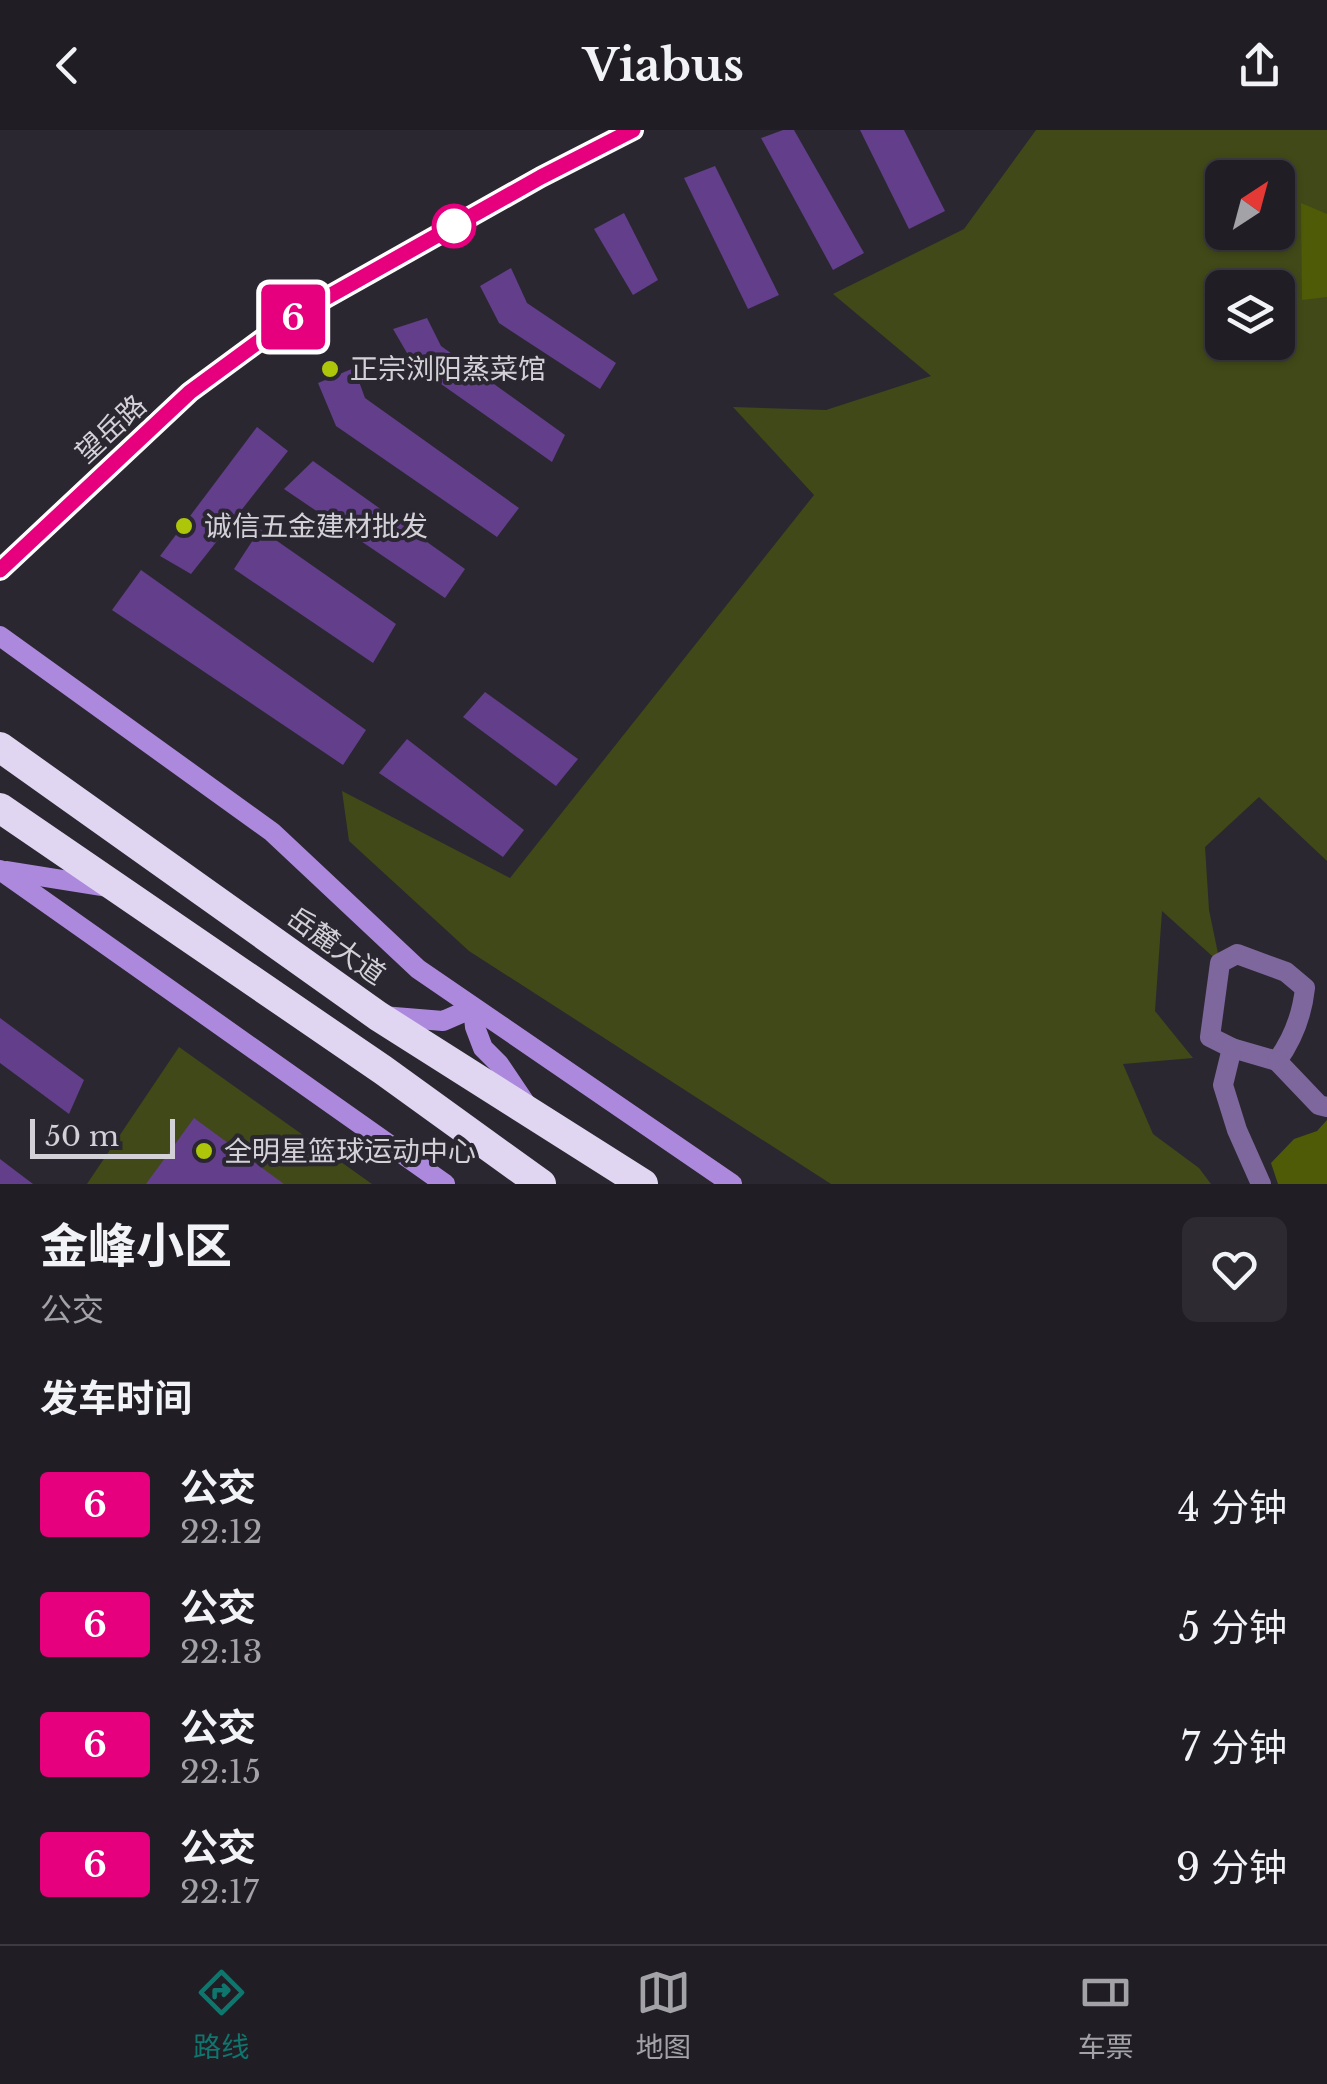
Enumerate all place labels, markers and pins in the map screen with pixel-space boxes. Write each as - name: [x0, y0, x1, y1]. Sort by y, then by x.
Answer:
- unlabelled marker: [433, 205, 475, 247]
- place label: 正宗浏阳蒸菜馆: [350, 352, 546, 387]
- marker: 正宗浏阳蒸菜馆: [319, 358, 341, 380]
- place label: 诚信五金建材批发: [204, 509, 428, 544]
- marker: 诚信五金建材批发: [173, 515, 195, 537]
- place label: 全明星篮球运动中心: [224, 1134, 476, 1169]
- marker: 全明星篮球运动中心: [193, 1140, 215, 1162]

